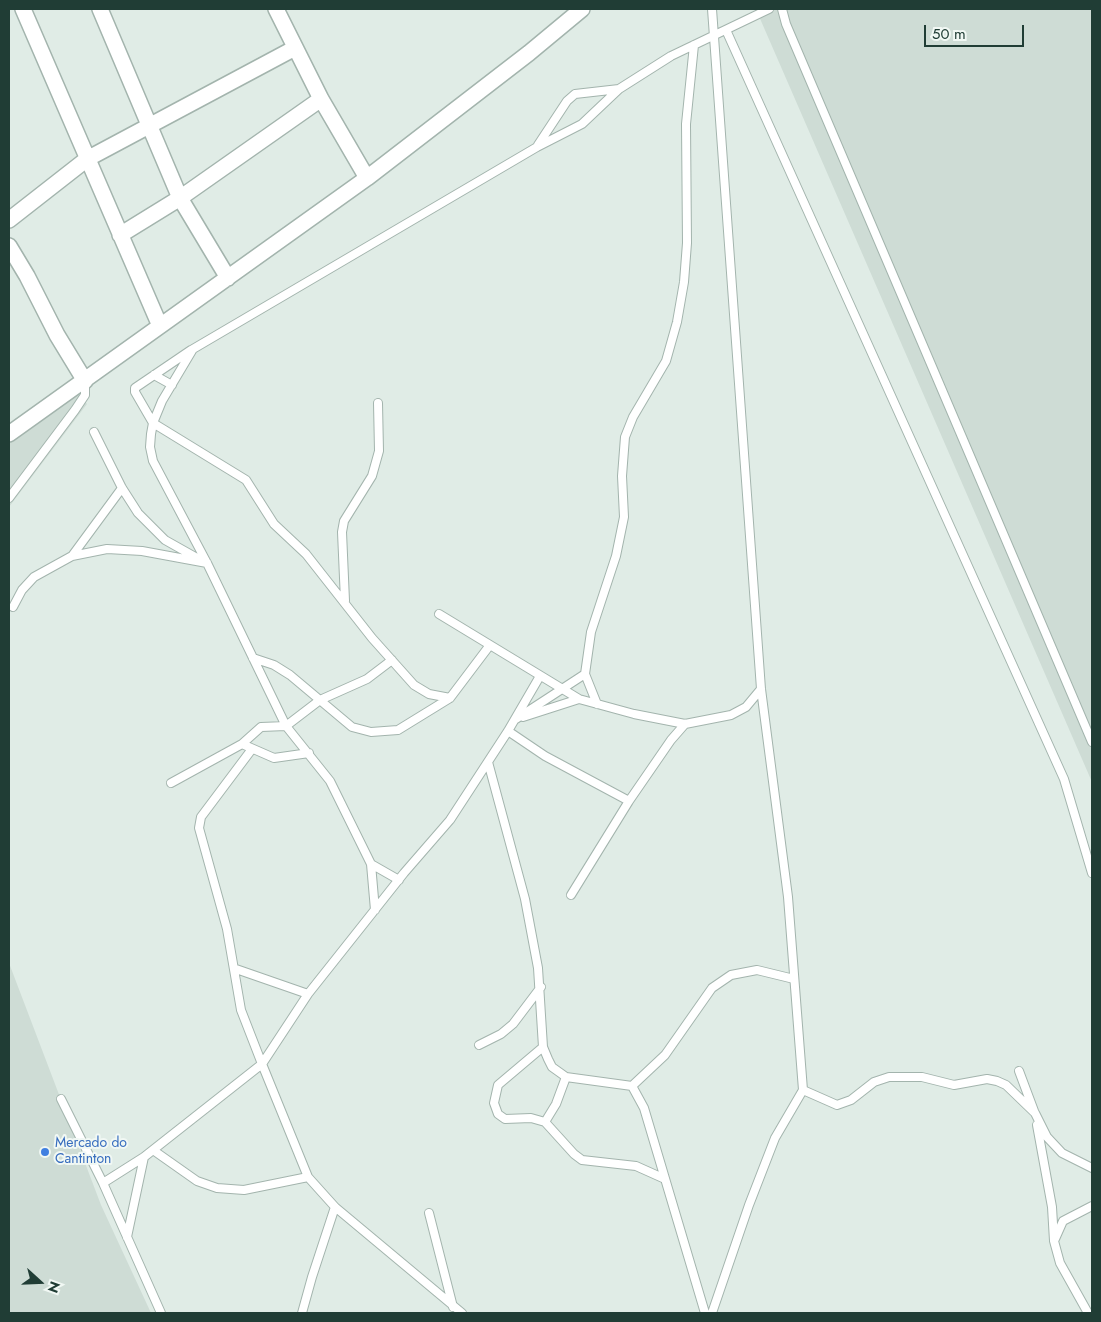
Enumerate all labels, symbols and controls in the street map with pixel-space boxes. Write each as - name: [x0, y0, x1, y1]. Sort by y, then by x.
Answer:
- scale bar: [926, 15, 1026, 47]
- text: 50 m: [932, 23, 966, 45]
- place label: Mercado do Cantinton: [55, 1136, 127, 1168]
- marker: Mercado do Cantinton: [39, 1146, 51, 1158]
- north arrow: [15, 1257, 65, 1307]
- text: N: [43, 1278, 65, 1296]

